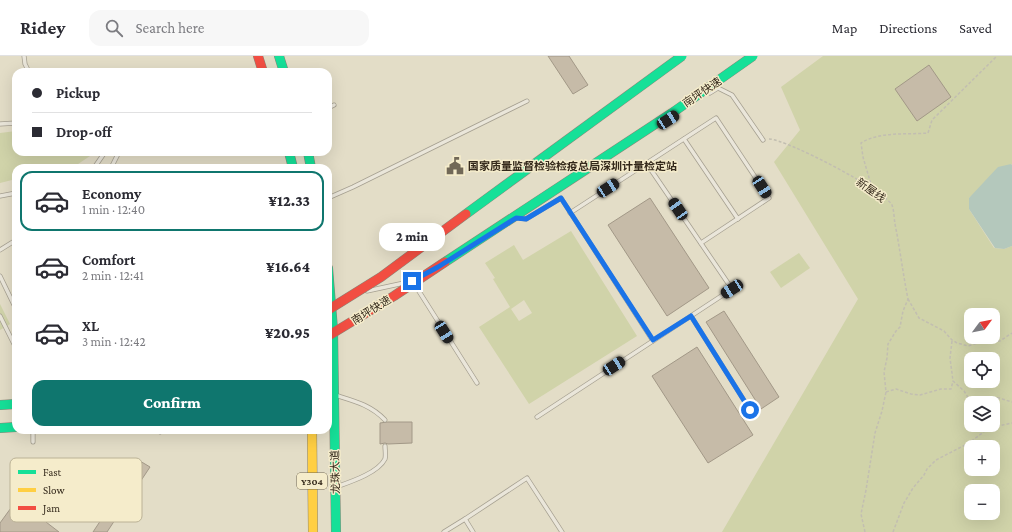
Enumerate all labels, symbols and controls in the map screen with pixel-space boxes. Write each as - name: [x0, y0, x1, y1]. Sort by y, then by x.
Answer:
- search box: [89, 10, 369, 46]
- text: Ridey: [20, 17, 65, 38]
- icon: search: [103, 17, 125, 39]
- text: Search here: [135, 20, 204, 36]
- text: Map: [832, 20, 857, 36]
- text: Directions: [879, 20, 937, 36]
- text: Saved: [959, 20, 992, 36]
- street label: 南坪快速: [680, 75, 724, 109]
- text: Pickup: [56, 85, 100, 101]
- car: [655, 108, 681, 132]
- text: Drop-off: [56, 124, 112, 140]
- public building icon: 国家质量监督检验检疫总局深圳计量检定站: [445, 156, 465, 176]
- place label: 国家质量监督检验检疫总局深圳计量检定站: [468, 160, 677, 172]
- car: [750, 174, 774, 200]
- car: [595, 176, 621, 200]
- street label: 新屋线: [854, 176, 888, 204]
- icon: car: [34, 183, 70, 219]
- text: Economy: [82, 186, 141, 202]
- text: ¥12.33: [268, 193, 310, 209]
- car: [666, 196, 690, 222]
- text: 1 min · 12:40: [82, 202, 145, 217]
- callout: 2 min: [379, 223, 445, 251]
- text: 2 min: [396, 229, 428, 244]
- icon: car: [34, 249, 70, 285]
- text: Comfort: [82, 252, 136, 268]
- text: ¥16.64: [266, 259, 310, 275]
- text: 2 min · 12:41: [82, 268, 144, 283]
- route end: [403, 272, 421, 290]
- car: [719, 277, 745, 301]
- street label: 南坪快速: [349, 293, 393, 327]
- north arrow: [964, 308, 1000, 344]
- map controls: [964, 308, 1000, 520]
- icon: car: [34, 315, 70, 351]
- text: XL: [82, 318, 99, 334]
- car: [433, 319, 455, 345]
- text: ¥20.95: [265, 325, 310, 341]
- text: 3 min · 12:42: [82, 334, 146, 349]
- button: locate: [964, 352, 1000, 388]
- car: [601, 354, 627, 378]
- button: Confirm: [32, 380, 312, 426]
- button: layers: [964, 396, 1000, 432]
- route start: [741, 401, 759, 419]
- button: +: [964, 440, 1000, 476]
- street label: 龙珠大道: [329, 450, 341, 494]
- legend: [10, 458, 142, 522]
- text: Fast: [43, 466, 62, 478]
- road number: Y304: [297, 473, 327, 489]
- text: Slow: [43, 484, 65, 496]
- button: −: [964, 484, 1000, 520]
- text: Jam: [42, 502, 60, 515]

